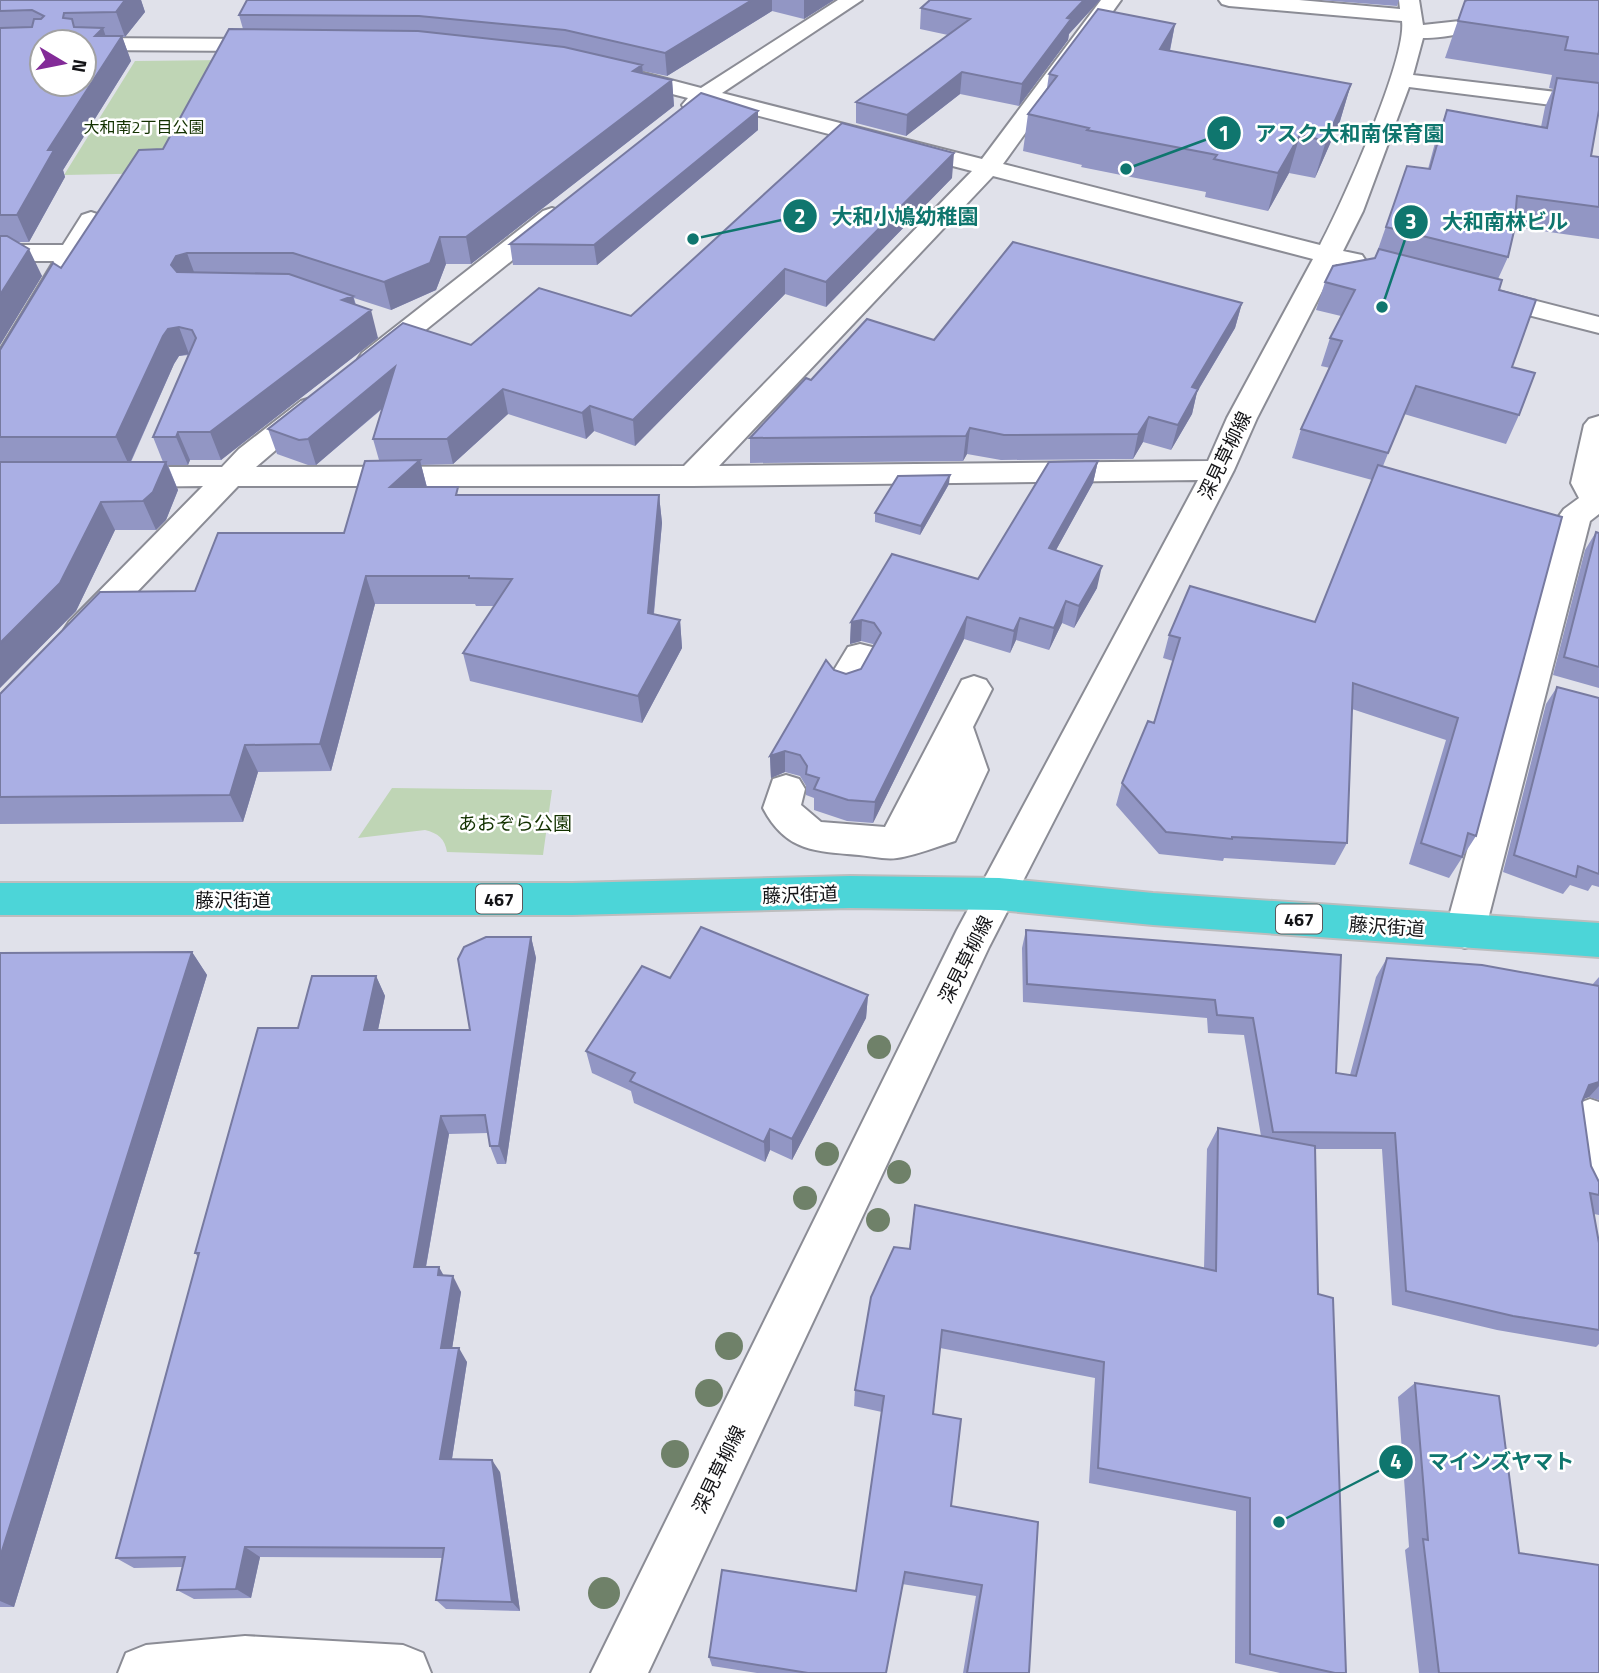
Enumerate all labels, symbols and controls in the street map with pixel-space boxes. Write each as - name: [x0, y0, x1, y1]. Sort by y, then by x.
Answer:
- north arrow: [28, 28, 98, 98]
- text: N: [65, 57, 96, 75]
- callout: アスク大和南保育園: [1206, 112, 1458, 154]
- park label: 大和南2丁目公園: [84, 115, 204, 139]
- text: 1: [1218, 117, 1230, 149]
- text: アスク大和南保育園: [1256, 117, 1445, 149]
- callout: 大和小鳩幼稚園: [782, 195, 992, 237]
- text: 2: [794, 200, 806, 232]
- text: 大和小鳩幼稚園: [832, 200, 979, 232]
- callout: 大和南林ビル: [1393, 201, 1582, 243]
- text: 3: [1405, 205, 1417, 237]
- text: 大和南林ビル: [1442, 205, 1568, 237]
- street label: 深見草柳線: [1190, 406, 1258, 504]
- park label: あおぞら公園: [458, 808, 572, 837]
- street label: 藤沢街道: [762, 878, 838, 910]
- road number: 467: [476, 884, 522, 914]
- street label: 藤沢街道: [195, 885, 271, 914]
- road number: 467: [1276, 904, 1322, 934]
- street label: 藤沢街道: [1348, 909, 1426, 943]
- street label: 深見草柳線: [931, 910, 999, 1008]
- street label: 深見草柳線: [684, 1420, 752, 1518]
- callout: マインズヤマト: [1379, 1441, 1589, 1483]
- text: 4: [1390, 1445, 1402, 1477]
- text: マインズヤマト: [1428, 1445, 1574, 1477]

